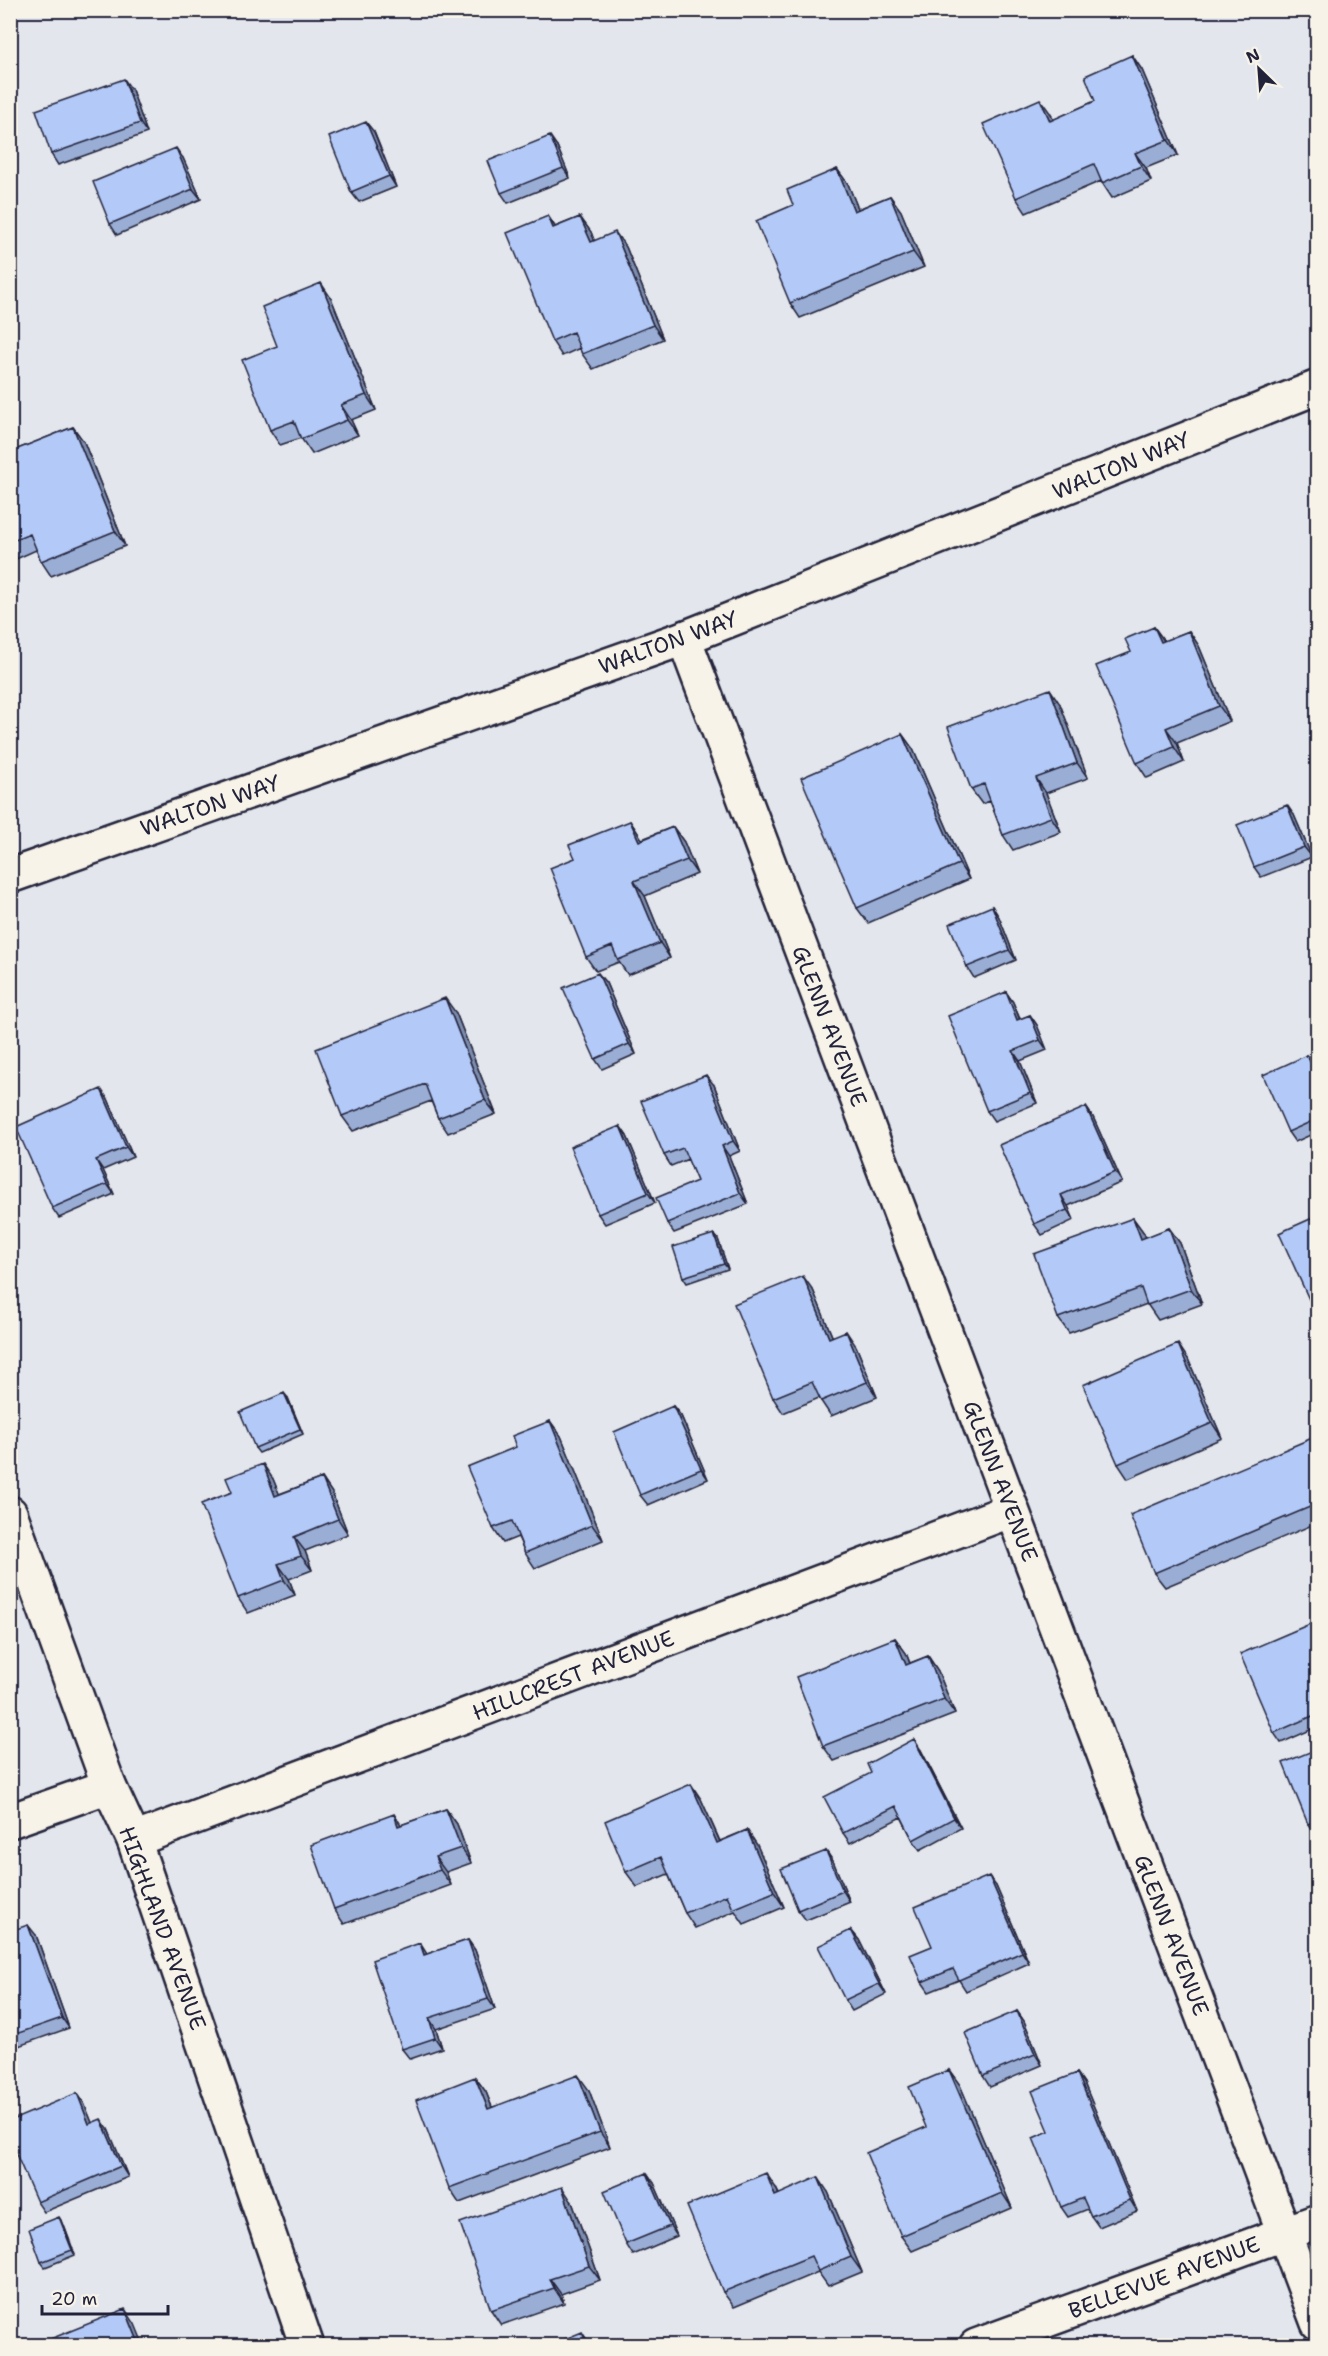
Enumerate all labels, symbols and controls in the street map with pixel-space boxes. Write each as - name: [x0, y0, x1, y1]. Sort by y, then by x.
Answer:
- north arrow: [1229, 39, 1289, 99]
- text: N: [1243, 44, 1263, 68]
- street label: WALTON WAY: [1048, 425, 1194, 506]
- street label: WALTON WAY: [595, 604, 742, 681]
- street label: WALTON WAY: [136, 768, 284, 843]
- street label: GLENN AVENUE: [785, 941, 874, 1111]
- street label: GLENN AVENUE: [956, 1396, 1045, 1566]
- street label: HILLCREST AVENUE: [468, 1624, 678, 1727]
- street label: HIGHLAND AVENUE: [112, 1822, 213, 2034]
- street label: GLENN AVENUE: [1127, 1850, 1216, 2020]
- street label: BELLEVUE AVENUE: [1064, 2229, 1264, 2326]
- scale bar: [42, 2278, 168, 2316]
- text: 20 m: [51, 2287, 97, 2311]

